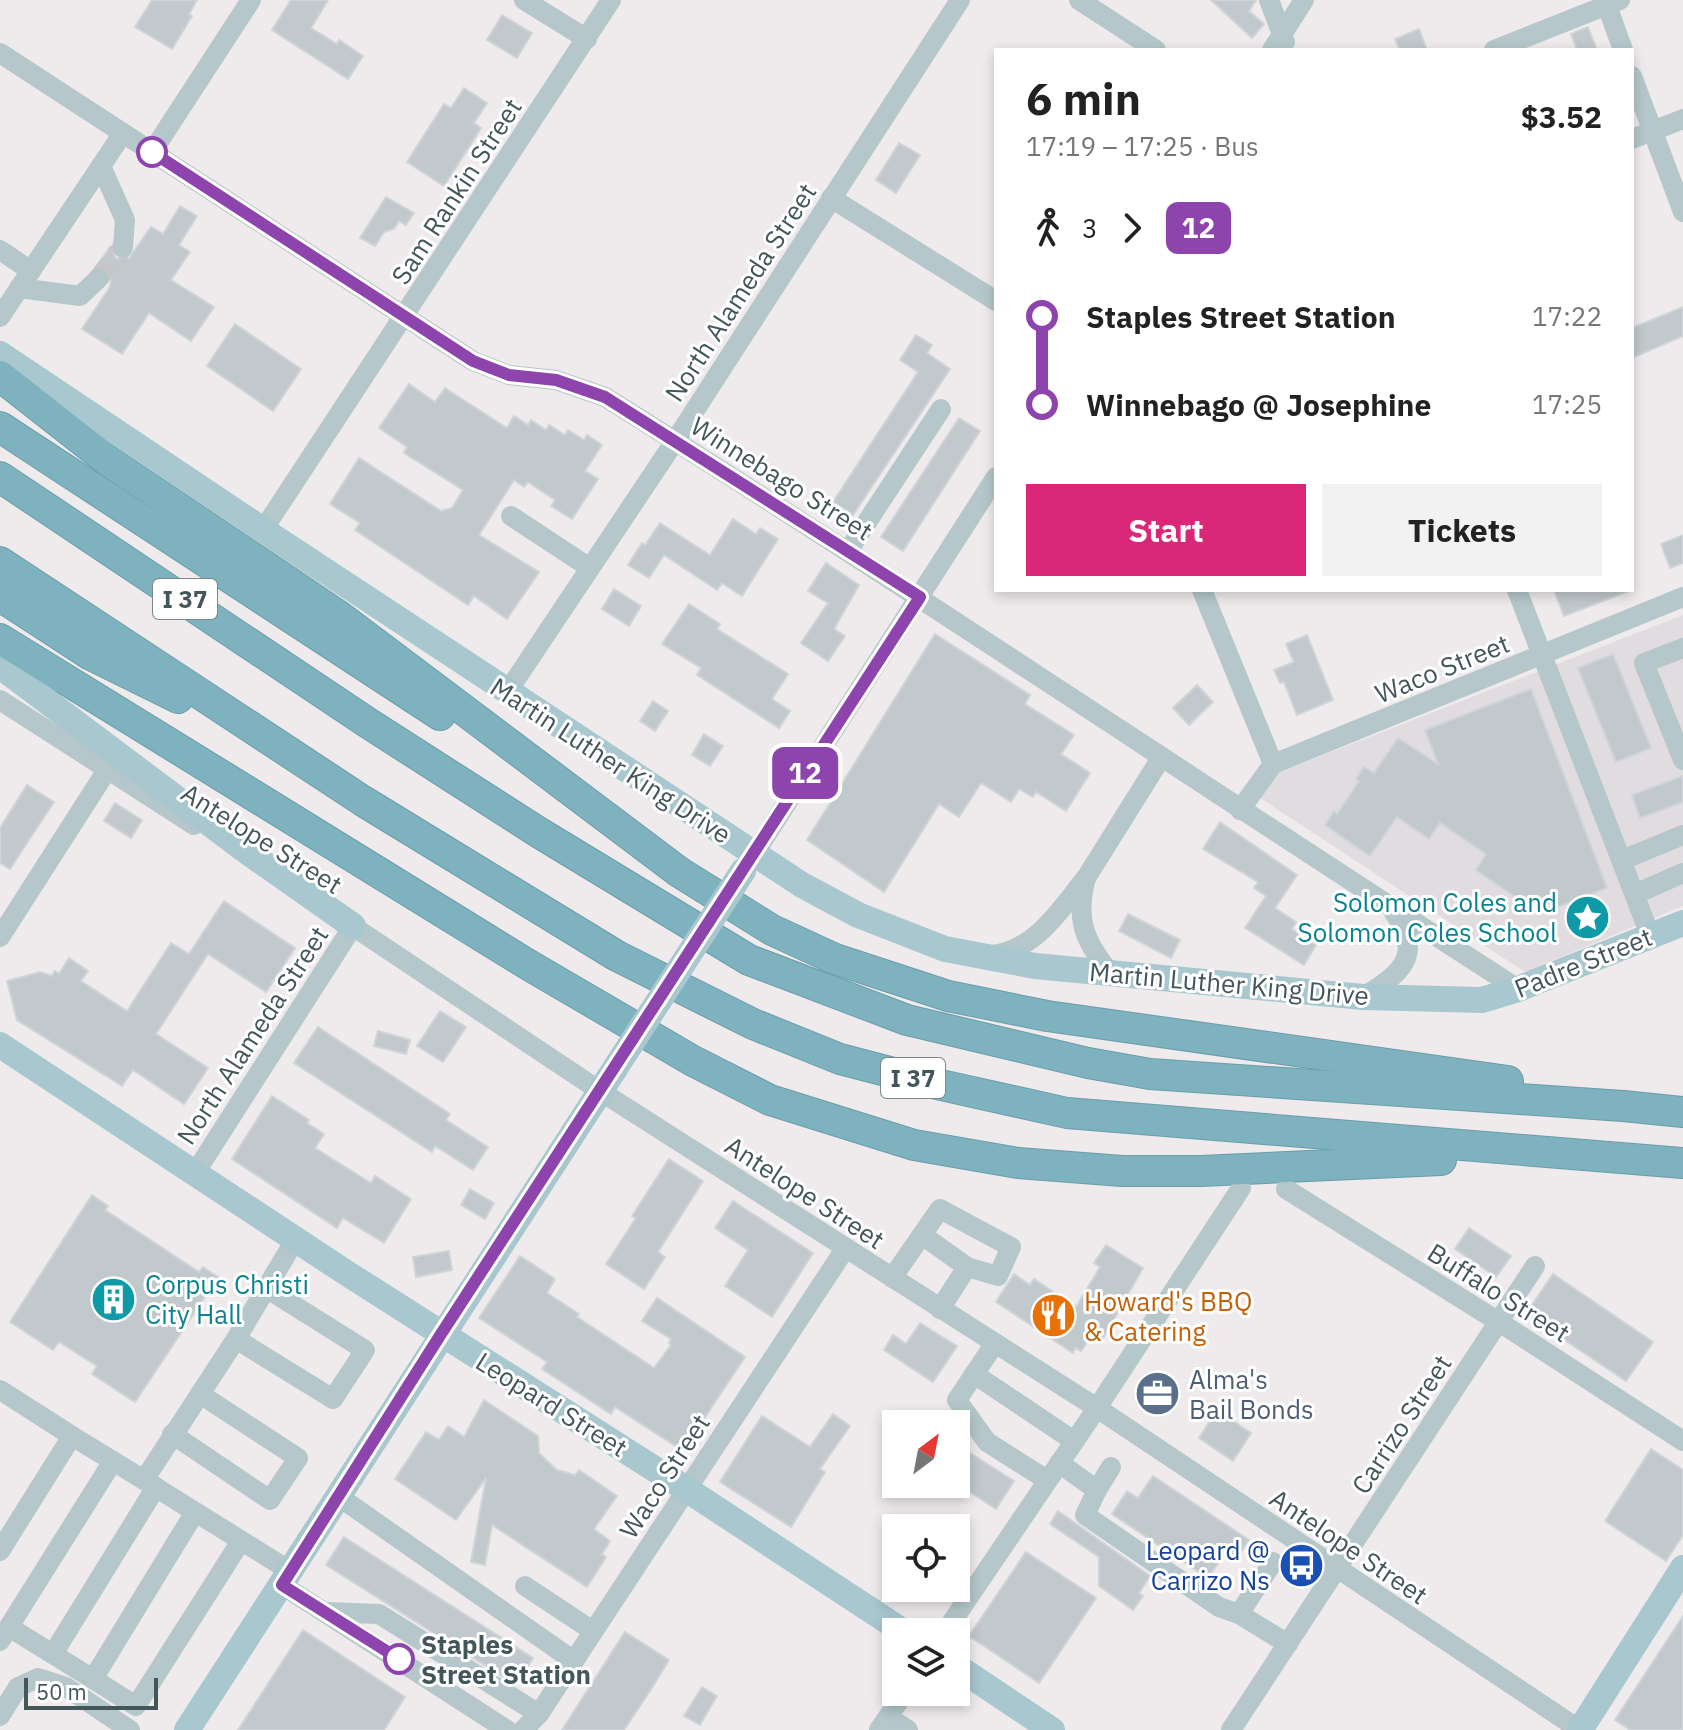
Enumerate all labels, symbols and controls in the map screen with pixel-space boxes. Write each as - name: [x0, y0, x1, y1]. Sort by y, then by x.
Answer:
- text: 6 min: [1026, 70, 1141, 127]
- street label: Sam Rankin Street: [383, 91, 529, 291]
- text: $3.52: [1521, 97, 1602, 136]
- text: 17:19 – 17:25 · Bus: [1026, 129, 1259, 163]
- unlabelled marker: [137, 137, 167, 167]
- street label: North Alameda Street: [657, 176, 823, 408]
- icon: walk: [1026, 206, 1070, 250]
- icon: forward: [1110, 206, 1154, 250]
- text: 12: [1182, 209, 1215, 246]
- text: 3: [1082, 211, 1098, 245]
- text: Staples Street Station: [1086, 297, 1396, 336]
- text: 17:22: [1532, 299, 1602, 333]
- text: Winnebago @ Josephine: [1086, 385, 1431, 424]
- text: 17:25: [1532, 387, 1602, 421]
- street label: Winnebago Street: [685, 408, 879, 548]
- button: Start: [1026, 484, 1306, 576]
- button: Tickets: [1322, 484, 1602, 576]
- road number: I 37: [153, 579, 217, 619]
- street label: Waco Street: [1370, 626, 1514, 710]
- street label: Martin Luther King Drive: [484, 669, 738, 851]
- line badge: 12: [769, 747, 841, 799]
- text: 12: [788, 754, 822, 791]
- street label: Antelope Street: [175, 775, 349, 901]
- place label: Solomon Coles and Solomon Coles School: [1298, 885, 1557, 949]
- place icon: Solomon Coles and Solomon Coles School: [1564, 893, 1612, 941]
- street label: North Alameda Street: [169, 919, 335, 1151]
- street label: Padre Street: [1509, 919, 1657, 1005]
- street label: Martin Luther King Drive: [1088, 954, 1370, 1012]
- road number: I 37: [881, 1058, 945, 1098]
- street label: Antelope Street: [719, 1128, 891, 1256]
- street label: Buffalo Street: [1421, 1235, 1577, 1349]
- place label: Corpus Christi City Hall: [145, 1267, 309, 1331]
- building icon: Corpus Christi City Hall: [90, 1275, 138, 1323]
- place label: Howard's BBQ & Catering: [1084, 1284, 1252, 1348]
- restaurant icon: Howard's BBQ & Catering: [1029, 1292, 1077, 1340]
- street label: Leopard Street: [470, 1344, 634, 1464]
- street label: Carrizo Street: [1343, 1348, 1459, 1500]
- place label: Alma's Bail Bonds: [1189, 1362, 1314, 1426]
- office icon: Alma's Bail Bonds: [1134, 1370, 1182, 1418]
- street label: Waco Street: [611, 1407, 717, 1545]
- north arrow: [882, 1410, 970, 1498]
- map controls: [882, 1410, 970, 1706]
- street label: Antelope Street: [1264, 1481, 1434, 1611]
- button: locate: [882, 1514, 970, 1602]
- place label: Leopard @ Carrizo Ns: [1146, 1533, 1270, 1597]
- bus stop icon: Leopard @ Carrizo Ns: [1277, 1541, 1325, 1589]
- button: layers: [882, 1618, 970, 1706]
- place label: Staples Street Station: [421, 1627, 591, 1691]
- marker: Staples Street Station: [384, 1644, 414, 1674]
- scale bar: [24, 1674, 158, 1710]
- text: 50 m: [36, 1677, 87, 1706]

